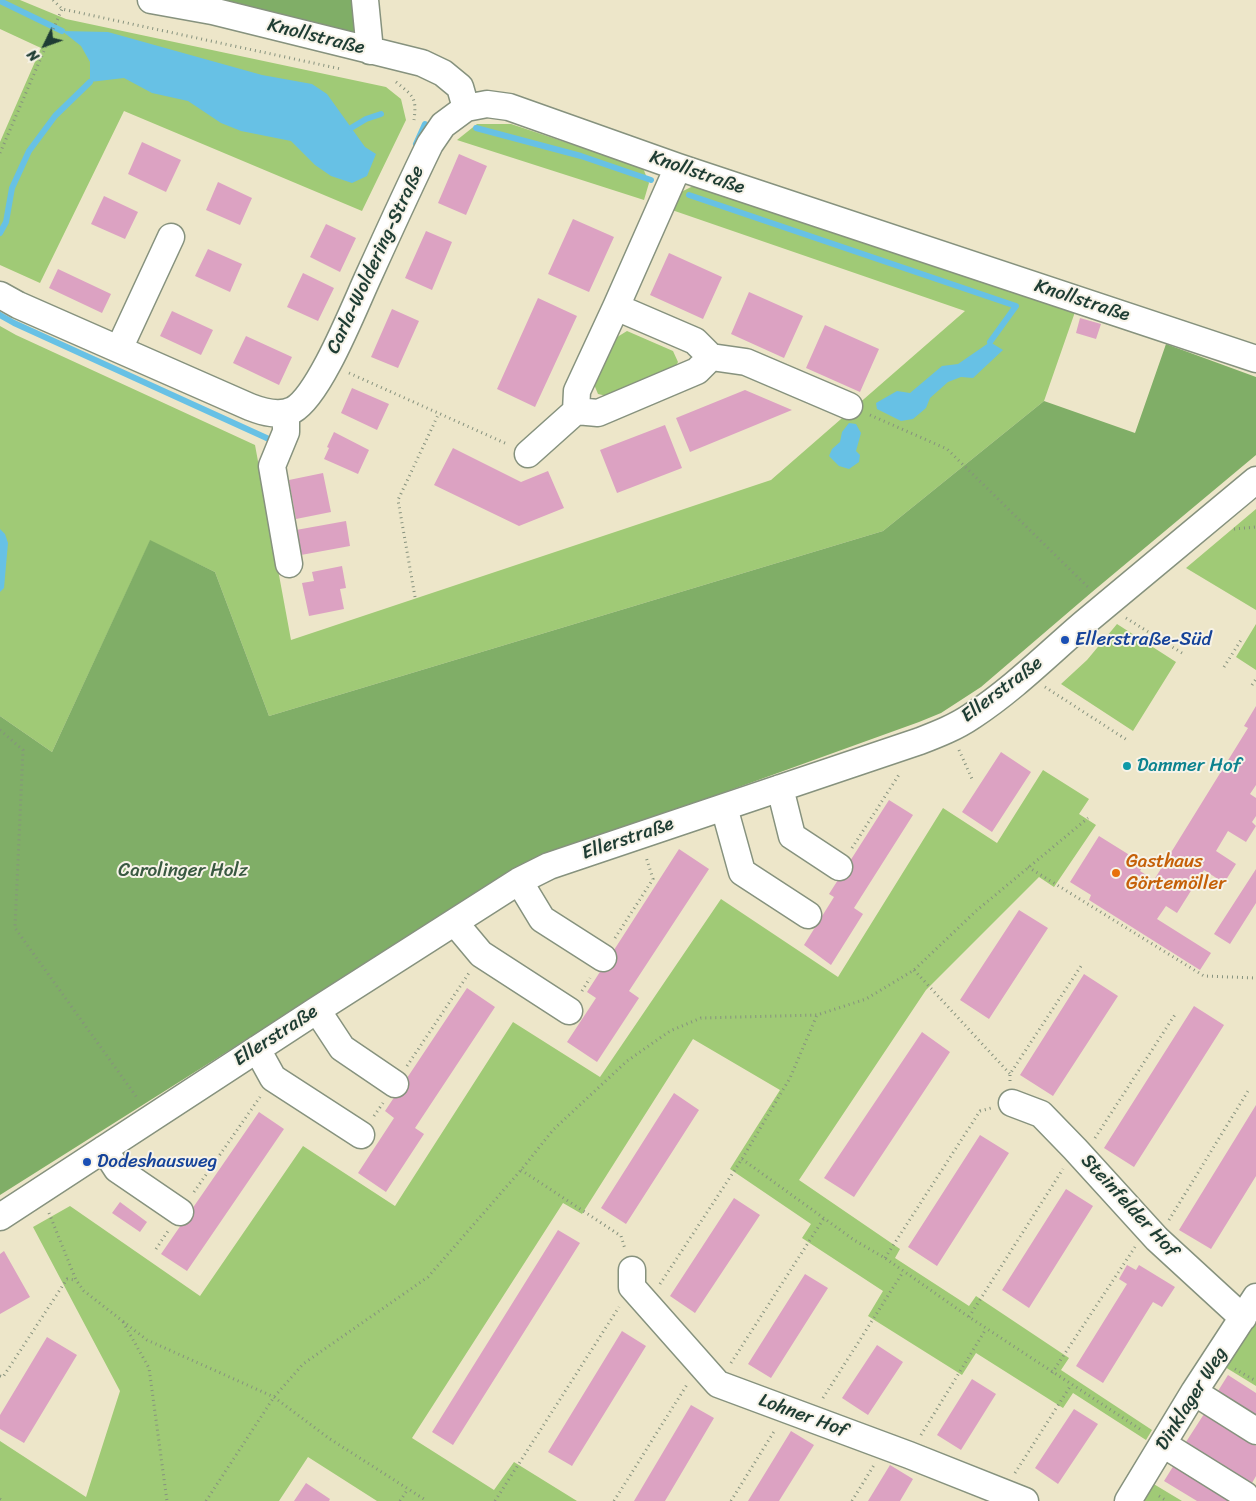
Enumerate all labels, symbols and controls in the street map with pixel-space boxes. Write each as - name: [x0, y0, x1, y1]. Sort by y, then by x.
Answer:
- street label: Knollstraße: [265, 14, 367, 60]
- north arrow: [20, 20, 70, 70]
- text: N: [21, 43, 46, 67]
- street label: Knollstraße: [647, 146, 747, 200]
- street label: Carla-Woldering-Straße: [322, 162, 430, 358]
- street label: Knollstraße: [1031, 275, 1133, 327]
- place label: Ellerstraße-Süd: [1075, 629, 1212, 651]
- marker: Ellerstraße-Süd: [1059, 634, 1071, 646]
- street label: Ellerstraße: [957, 652, 1047, 728]
- place label: Dammer Hof: [1137, 755, 1241, 777]
- marker: Dammer Hof: [1121, 760, 1133, 772]
- street label: Ellerstraße: [579, 813, 677, 865]
- place label: Gasthaus Görtemöller: [1126, 851, 1226, 895]
- park label: Carolinger Holz: [118, 860, 248, 882]
- marker: Gasthaus Görtemöller: [1110, 867, 1122, 879]
- street label: Ellerstraße: [230, 1000, 322, 1072]
- street label: Steinfelder Hof: [1076, 1150, 1182, 1262]
- place label: Dodeshausweg: [97, 1151, 217, 1173]
- marker: Dodeshausweg: [81, 1156, 93, 1168]
- street label: Dinklager Weg: [1151, 1343, 1233, 1455]
- street label: Lohner Hof: [756, 1389, 850, 1443]

